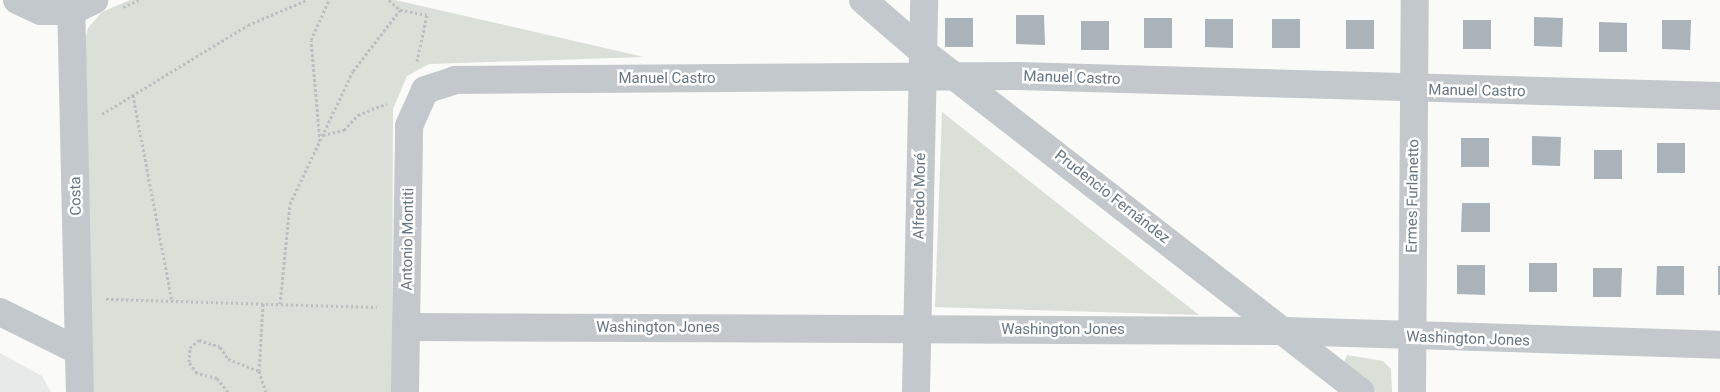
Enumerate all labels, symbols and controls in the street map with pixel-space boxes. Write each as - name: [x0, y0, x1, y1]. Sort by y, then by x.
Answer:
- street label: Manuel Castro: [1023, 67, 1121, 89]
- street label: Manuel Castro: [618, 70, 716, 88]
- street label: Manuel Castro: [1428, 81, 1526, 101]
- street label: Ermes Furlanetto: [1403, 139, 1423, 253]
- street label: Prudencio Fernández: [1051, 146, 1173, 248]
- street label: Alfredo Moré: [910, 152, 930, 240]
- street label: Costa: [67, 176, 85, 216]
- street label: Antonio Montiti: [398, 188, 418, 290]
- street label: Washington Jones: [596, 319, 720, 337]
- street label: Washington Jones: [1001, 321, 1125, 339]
- street label: Washington Jones: [1406, 328, 1530, 350]

